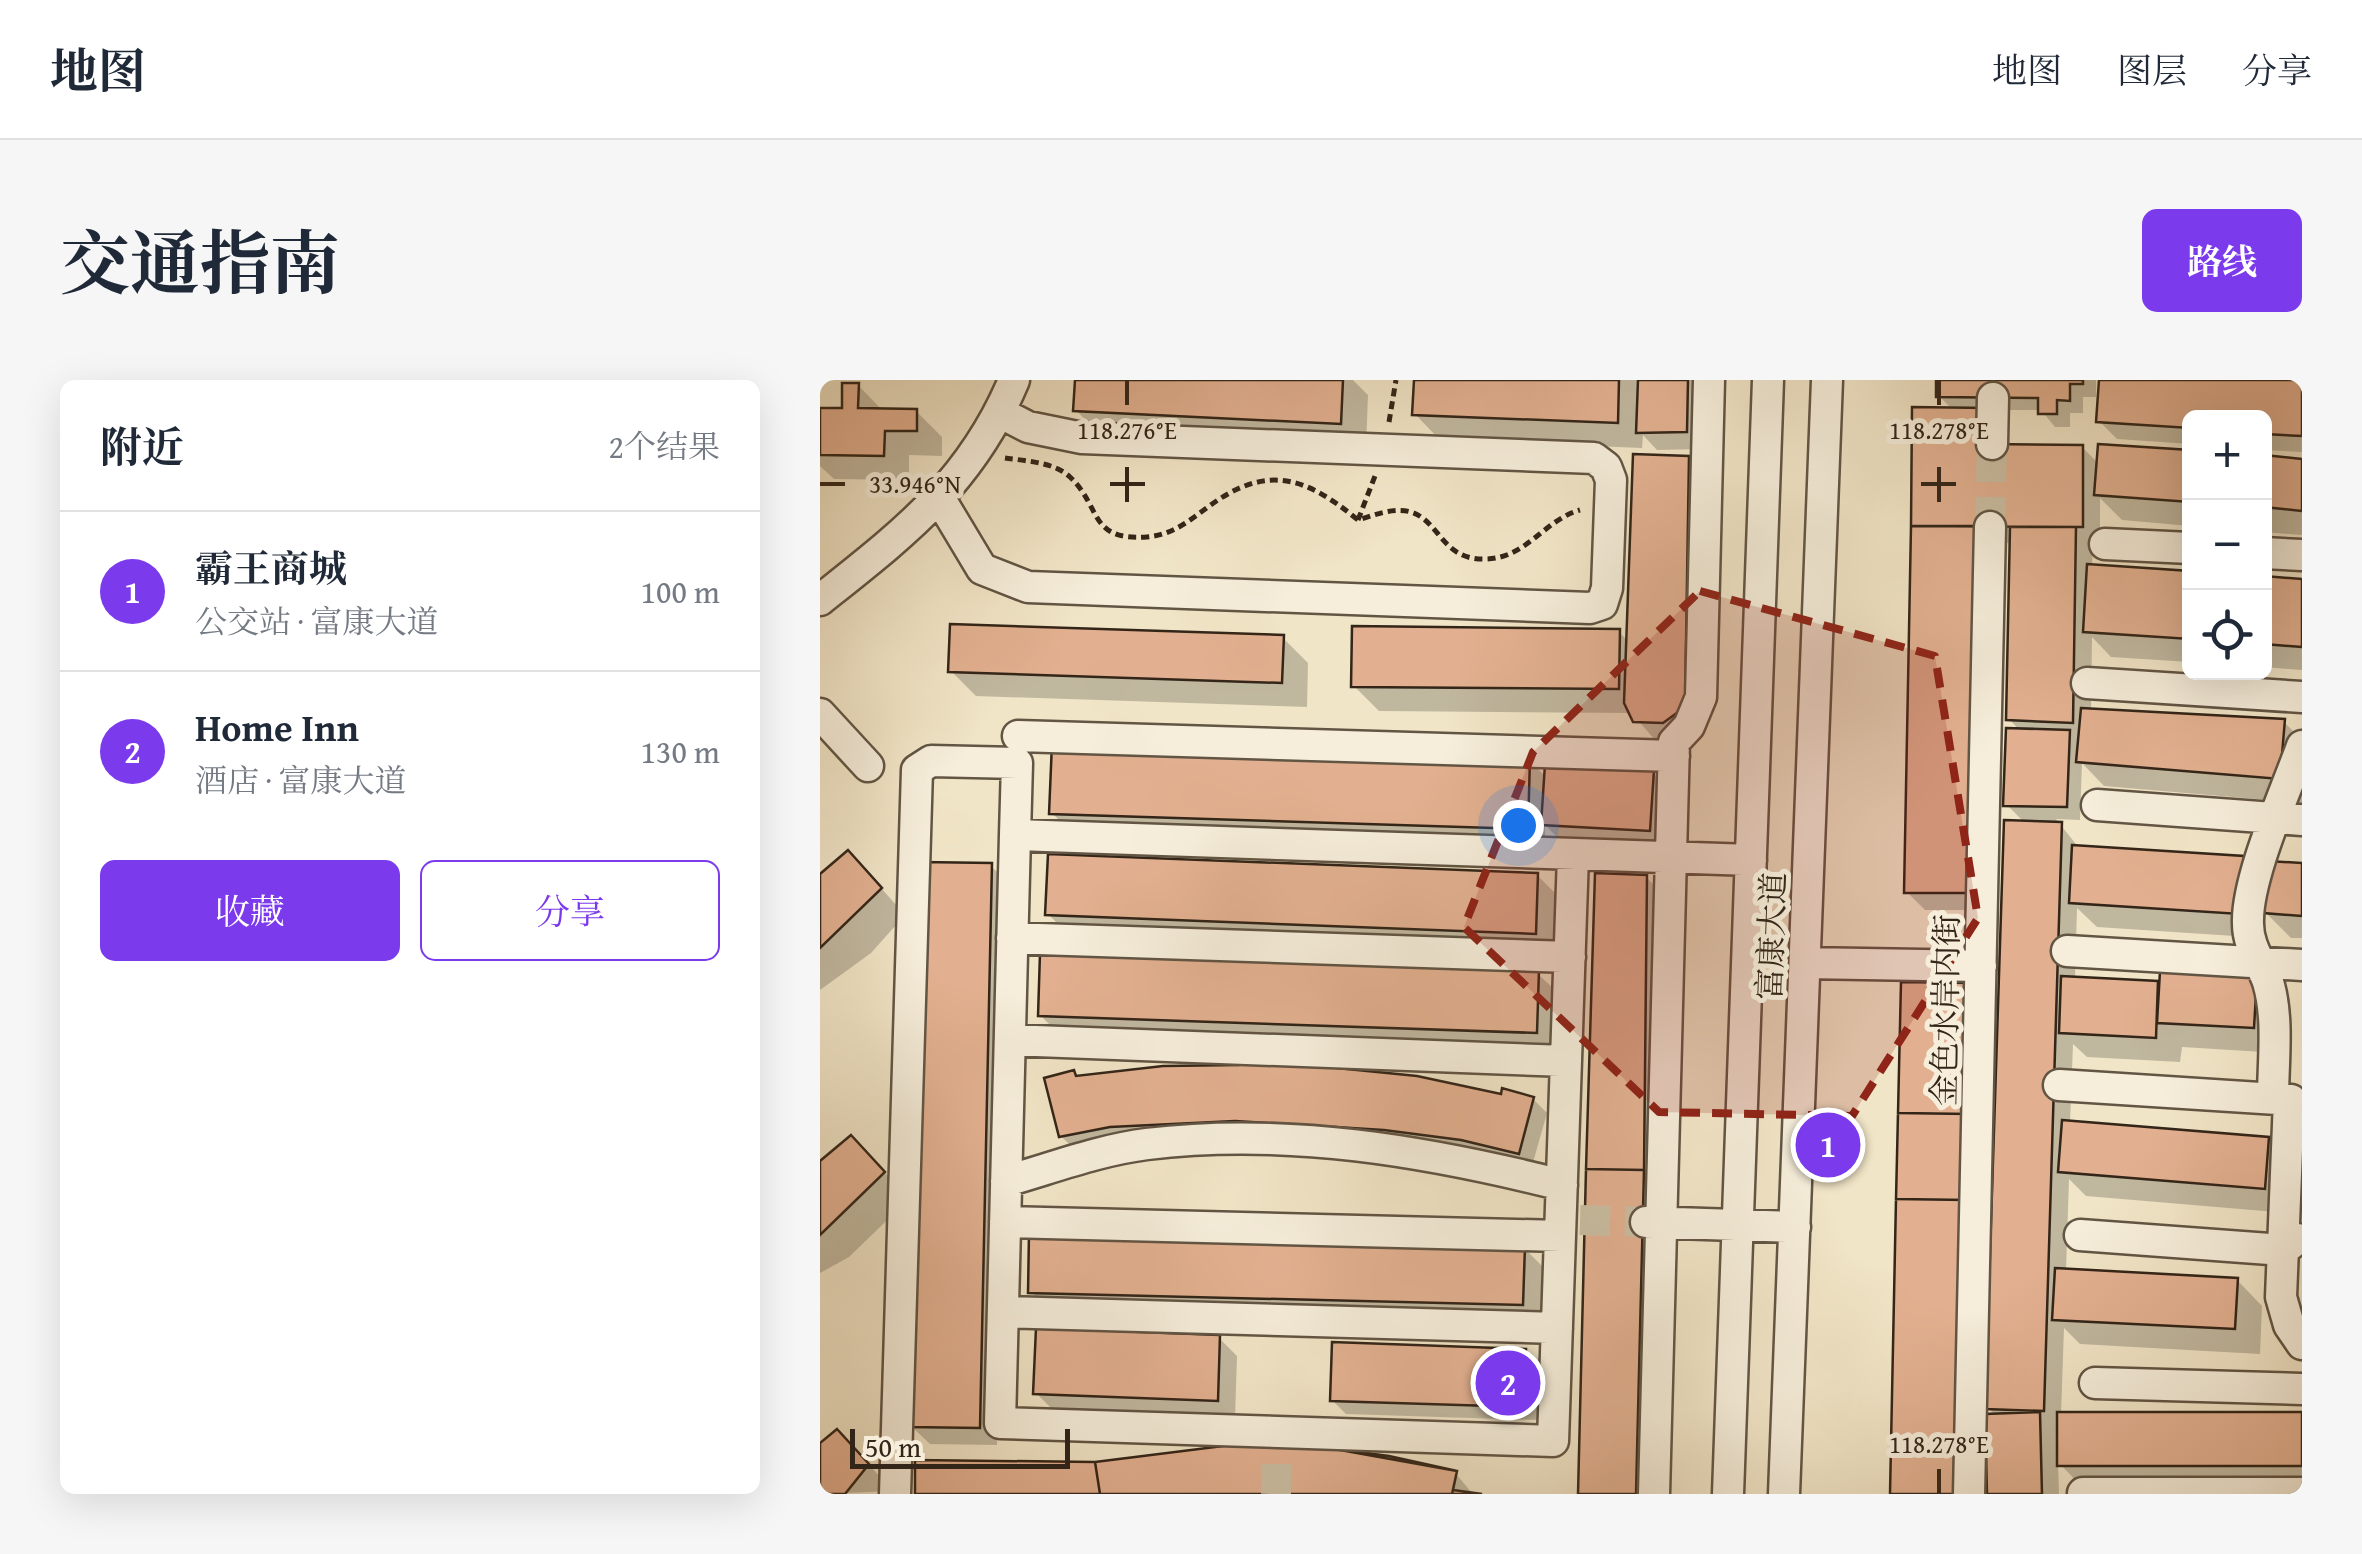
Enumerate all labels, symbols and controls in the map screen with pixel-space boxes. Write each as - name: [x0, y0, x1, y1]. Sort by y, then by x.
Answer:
- text: 地图: [50, 35, 146, 106]
- text: 地图: [1992, 45, 2062, 96]
- text: 图层: [2117, 45, 2187, 96]
- text: 分享: [2242, 45, 2312, 96]
- button: 路线: [2142, 209, 2302, 312]
- text: 交通指南: [60, 211, 340, 314]
- map controls: [2182, 410, 2272, 680]
- button: +: [2182, 410, 2272, 500]
- text: 118.276°E: [1077, 412, 1177, 448]
- text: 118.278°E: [1889, 412, 1989, 448]
- text: 附近: [100, 416, 184, 477]
- text: 2个结果: [609, 423, 720, 470]
- text: 33.946°N: [869, 466, 961, 502]
- button: −: [2182, 500, 2272, 590]
- text: 霸王商城: [195, 540, 347, 596]
- text: 1: [124, 568, 141, 615]
- text: 100 m: [641, 568, 720, 615]
- button: locate: [2182, 590, 2272, 680]
- text: 公交站 · 富康大道: [195, 598, 438, 645]
- text: Home Inn: [195, 699, 359, 755]
- text: 2: [124, 728, 141, 775]
- text: 130 m: [641, 728, 720, 775]
- text: 酒店 · 富康大道: [195, 757, 406, 804]
- your location: [1493, 800, 1544, 851]
- button: 收藏: [100, 860, 400, 961]
- button: 分享: [420, 860, 720, 961]
- street label: 富康大道: [1745, 871, 1797, 1001]
- street label: 金色水岸内街: [1920, 914, 1970, 1106]
- pin: 1: [1796, 1108, 1860, 1182]
- pin: 2: [1476, 1346, 1540, 1420]
- scale bar: [850, 1424, 1070, 1468]
- text: 50 m: [865, 1426, 921, 1467]
- text: 118.278°E: [1889, 1426, 1989, 1462]

